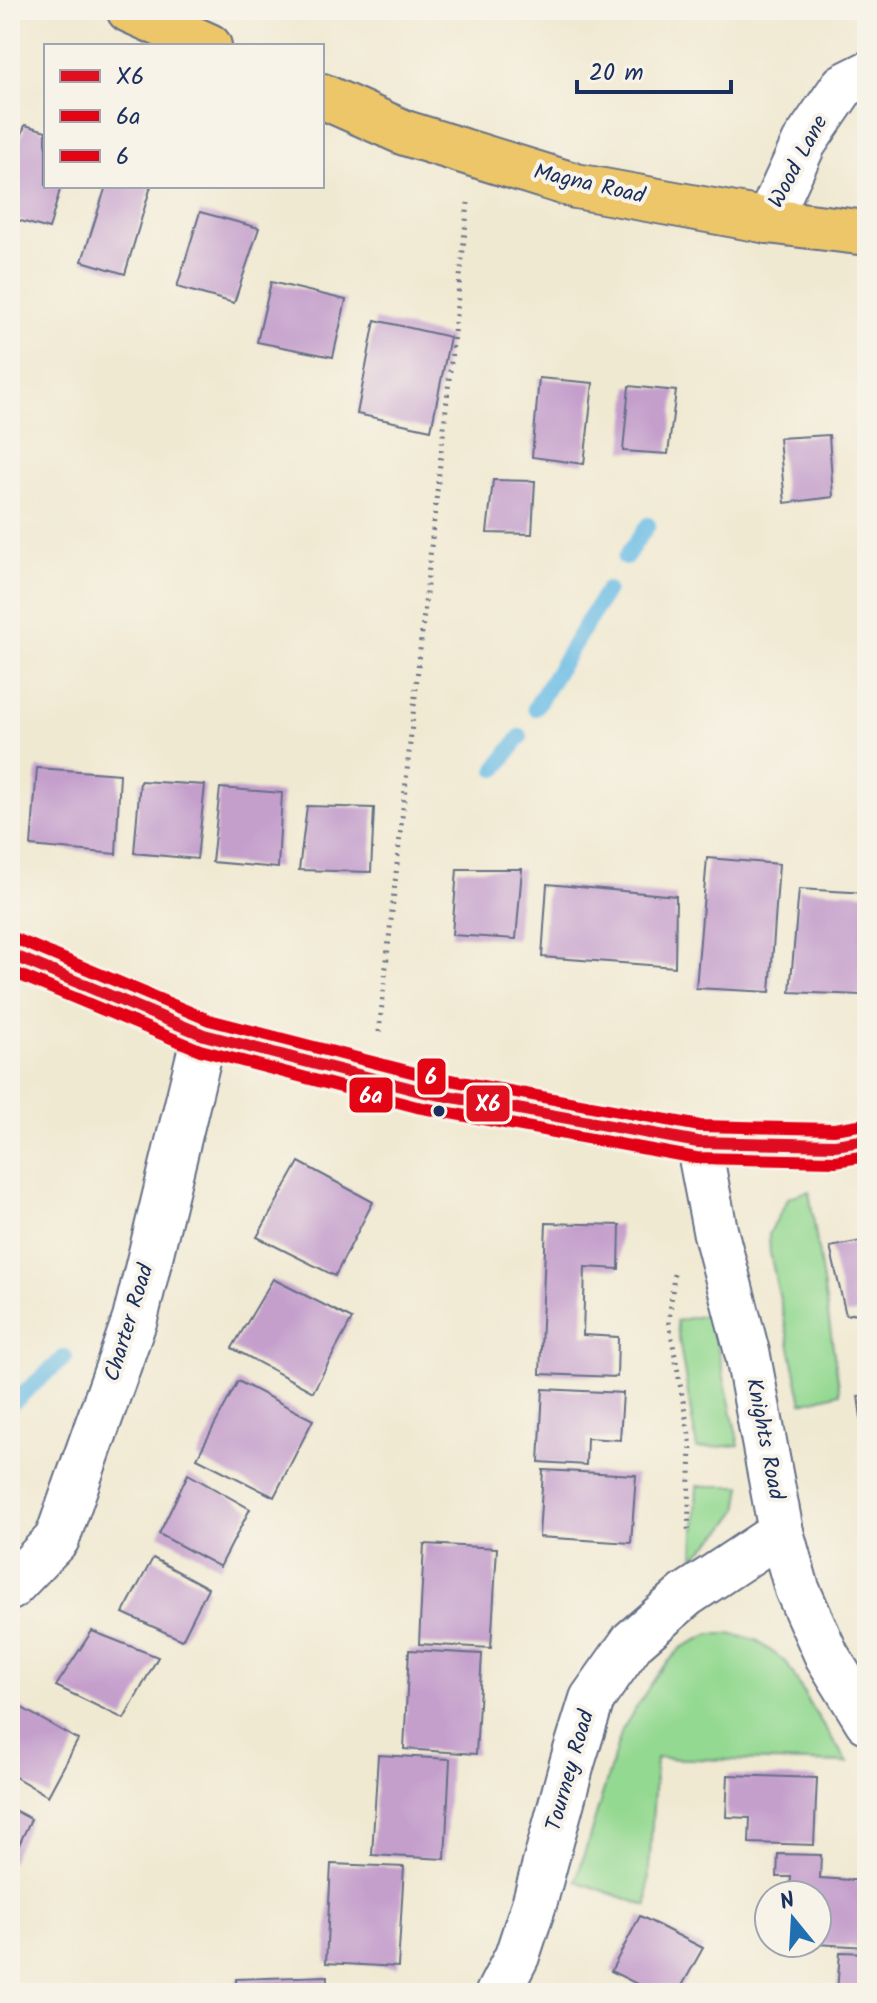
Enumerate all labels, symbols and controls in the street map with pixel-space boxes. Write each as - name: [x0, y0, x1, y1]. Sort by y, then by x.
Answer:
- legend: [44, 44, 324, 188]
- scale bar: [577, 44, 731, 94]
- text: 20 m: [589, 54, 644, 93]
- text: X6: [116, 58, 144, 97]
- text: 6a: [116, 98, 141, 137]
- street label: Wood Lane: [760, 109, 838, 215]
- text: 6: [116, 138, 129, 177]
- street label: Magna Road: [530, 155, 649, 215]
- line badge: 6: [416, 1057, 447, 1096]
- text: 6: [425, 1061, 437, 1096]
- line badge: 6a: [348, 1076, 394, 1114]
- text: 6a: [359, 1080, 383, 1115]
- line badge: X6: [465, 1084, 511, 1123]
- text: X6: [475, 1088, 500, 1123]
- unlabelled marker: [431, 1103, 447, 1119]
- street label: Charter Road: [96, 1259, 165, 1386]
- street label: Knights Road: [735, 1375, 793, 1504]
- street label: Tourney Road: [537, 1705, 605, 1836]
- north arrow: [753, 1879, 833, 1959]
- text: N: [776, 1884, 800, 1921]

